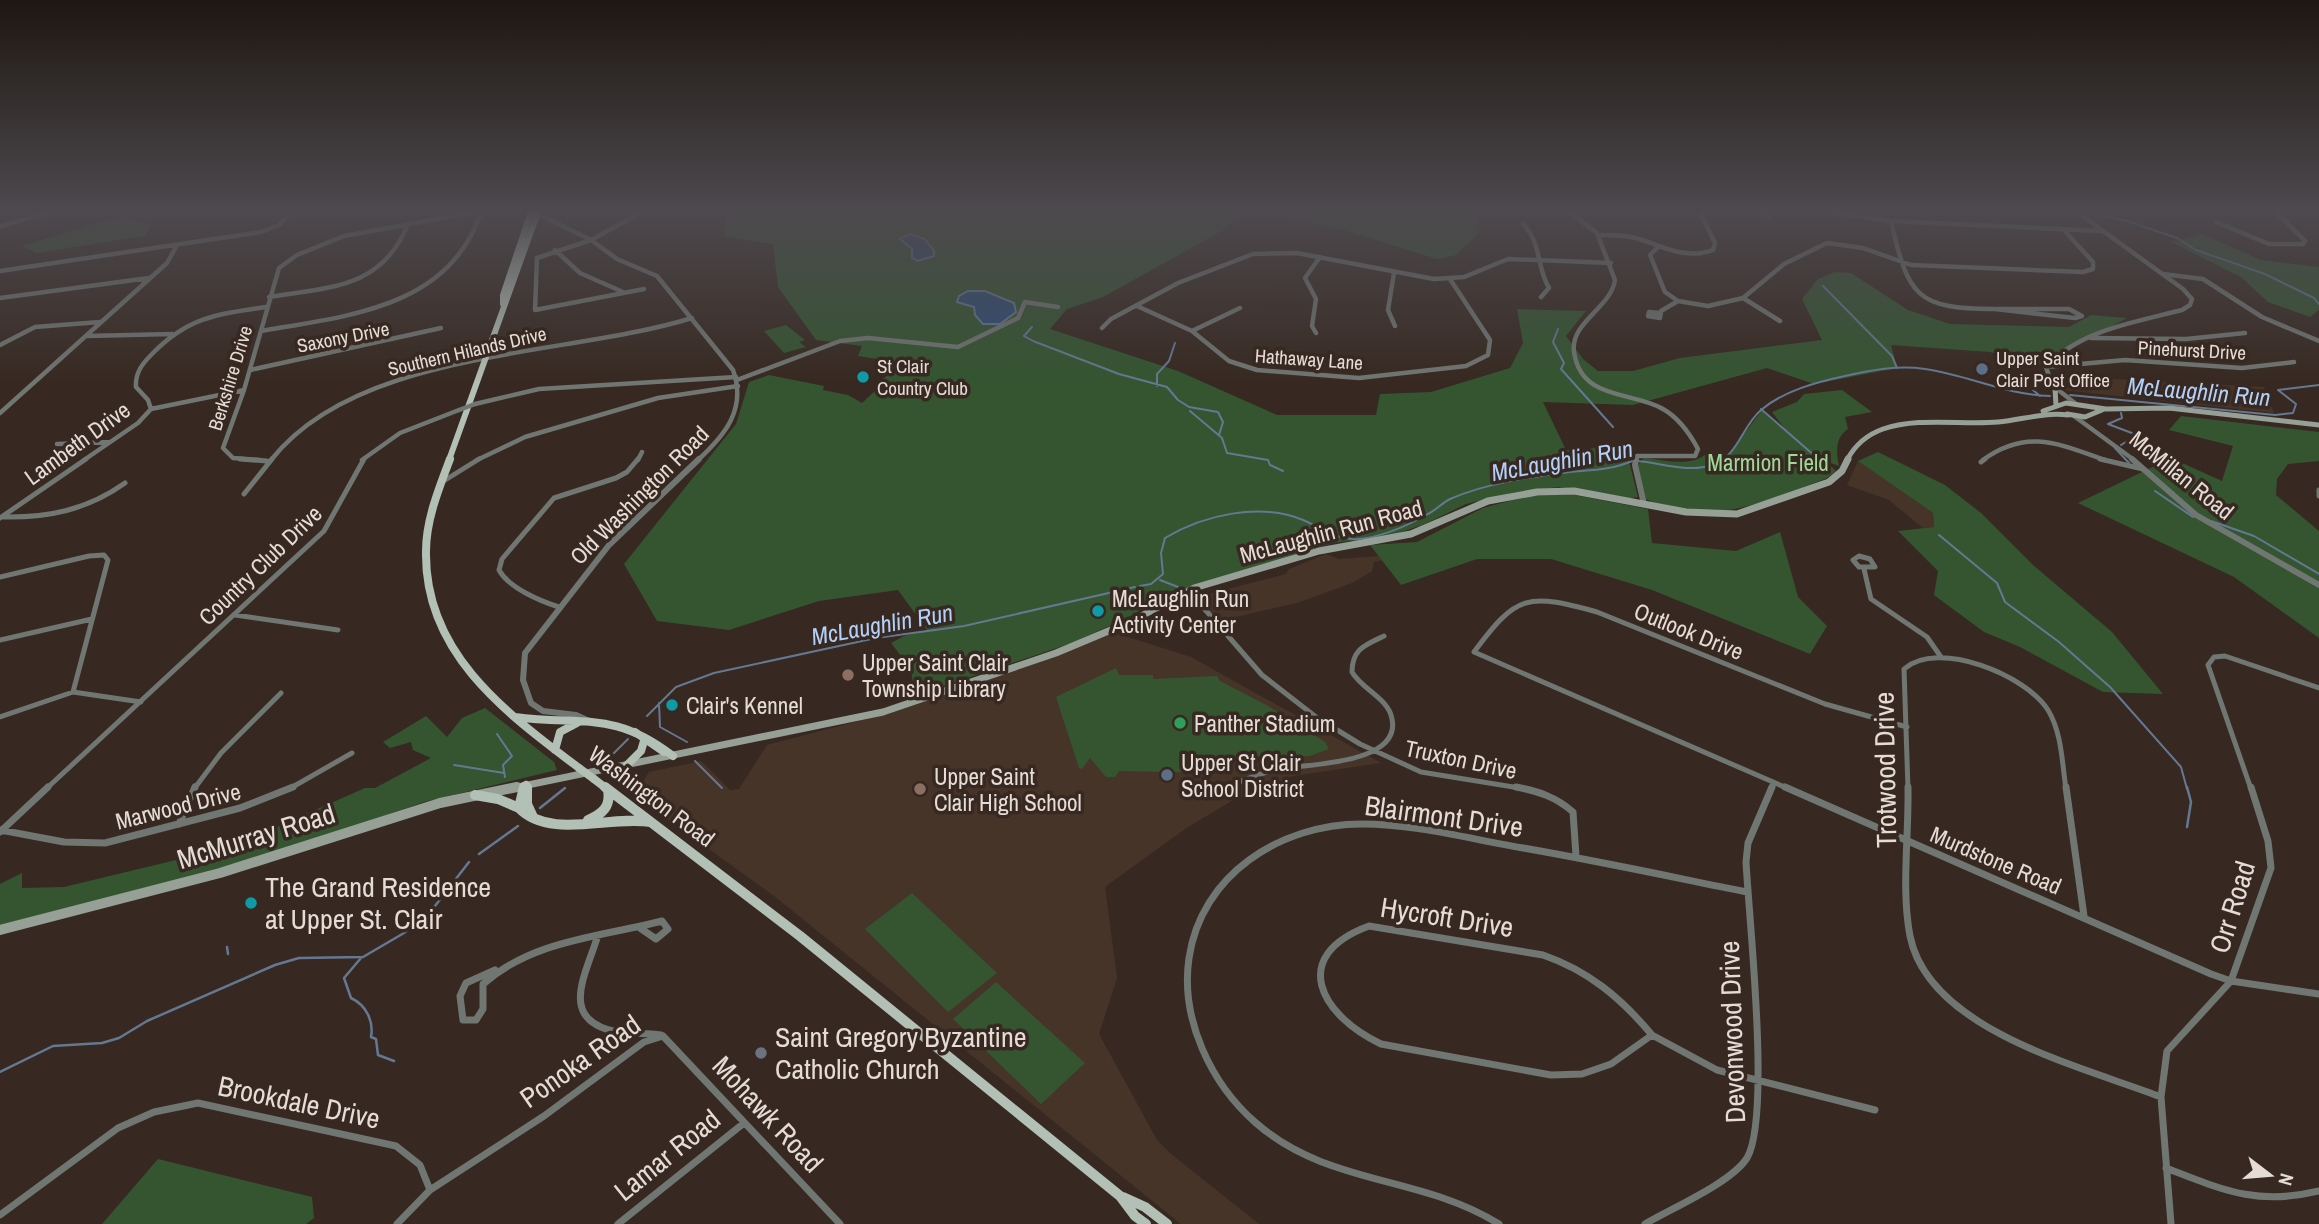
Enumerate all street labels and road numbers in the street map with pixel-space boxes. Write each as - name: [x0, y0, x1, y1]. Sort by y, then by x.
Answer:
- street label: Saxony Drive: [295, 315, 391, 359]
- street label: Southern Hilands Drive: [385, 320, 549, 382]
- street label: Berkshire Drive: [202, 322, 258, 434]
- street label: Pinehurst Drive: [2137, 334, 2247, 366]
- street label: Hathaway Lane: [1254, 342, 1364, 376]
- street label: Lambeth Drive: [18, 394, 136, 492]
- street label: Old Washington Road: [563, 419, 715, 571]
- street label: McMillan Road: [2123, 423, 2241, 527]
- street label: McLaughlin Run Road: [1236, 492, 1426, 570]
- street label: Country Club Drive: [192, 498, 328, 632]
- street label: Outlook Drive: [1630, 595, 1748, 667]
- street label: Trotwood Drive: [1865, 692, 1905, 848]
- street label: Truxton Drive: [1402, 732, 1520, 786]
- street label: Washington Road: [583, 738, 721, 854]
- street label: Marwood Drive: [112, 775, 244, 837]
- street label: Blairmont Drive: [1362, 786, 1526, 846]
- street label: McMurray Road: [172, 794, 340, 878]
- street label: Murdstone Road: [1926, 818, 2066, 902]
- street label: Orr Road: [2200, 856, 2264, 958]
- street label: Hycroft Drive: [1378, 888, 1516, 946]
- street label: Devonwood Drive: [1710, 940, 1754, 1124]
- street label: Ponoka Road: [512, 1006, 648, 1116]
- street label: Mohawk Road: [704, 1047, 832, 1181]
- street label: Brookdale Drive: [215, 1066, 383, 1138]
- street label: Lamar Road: [606, 1100, 728, 1210]

